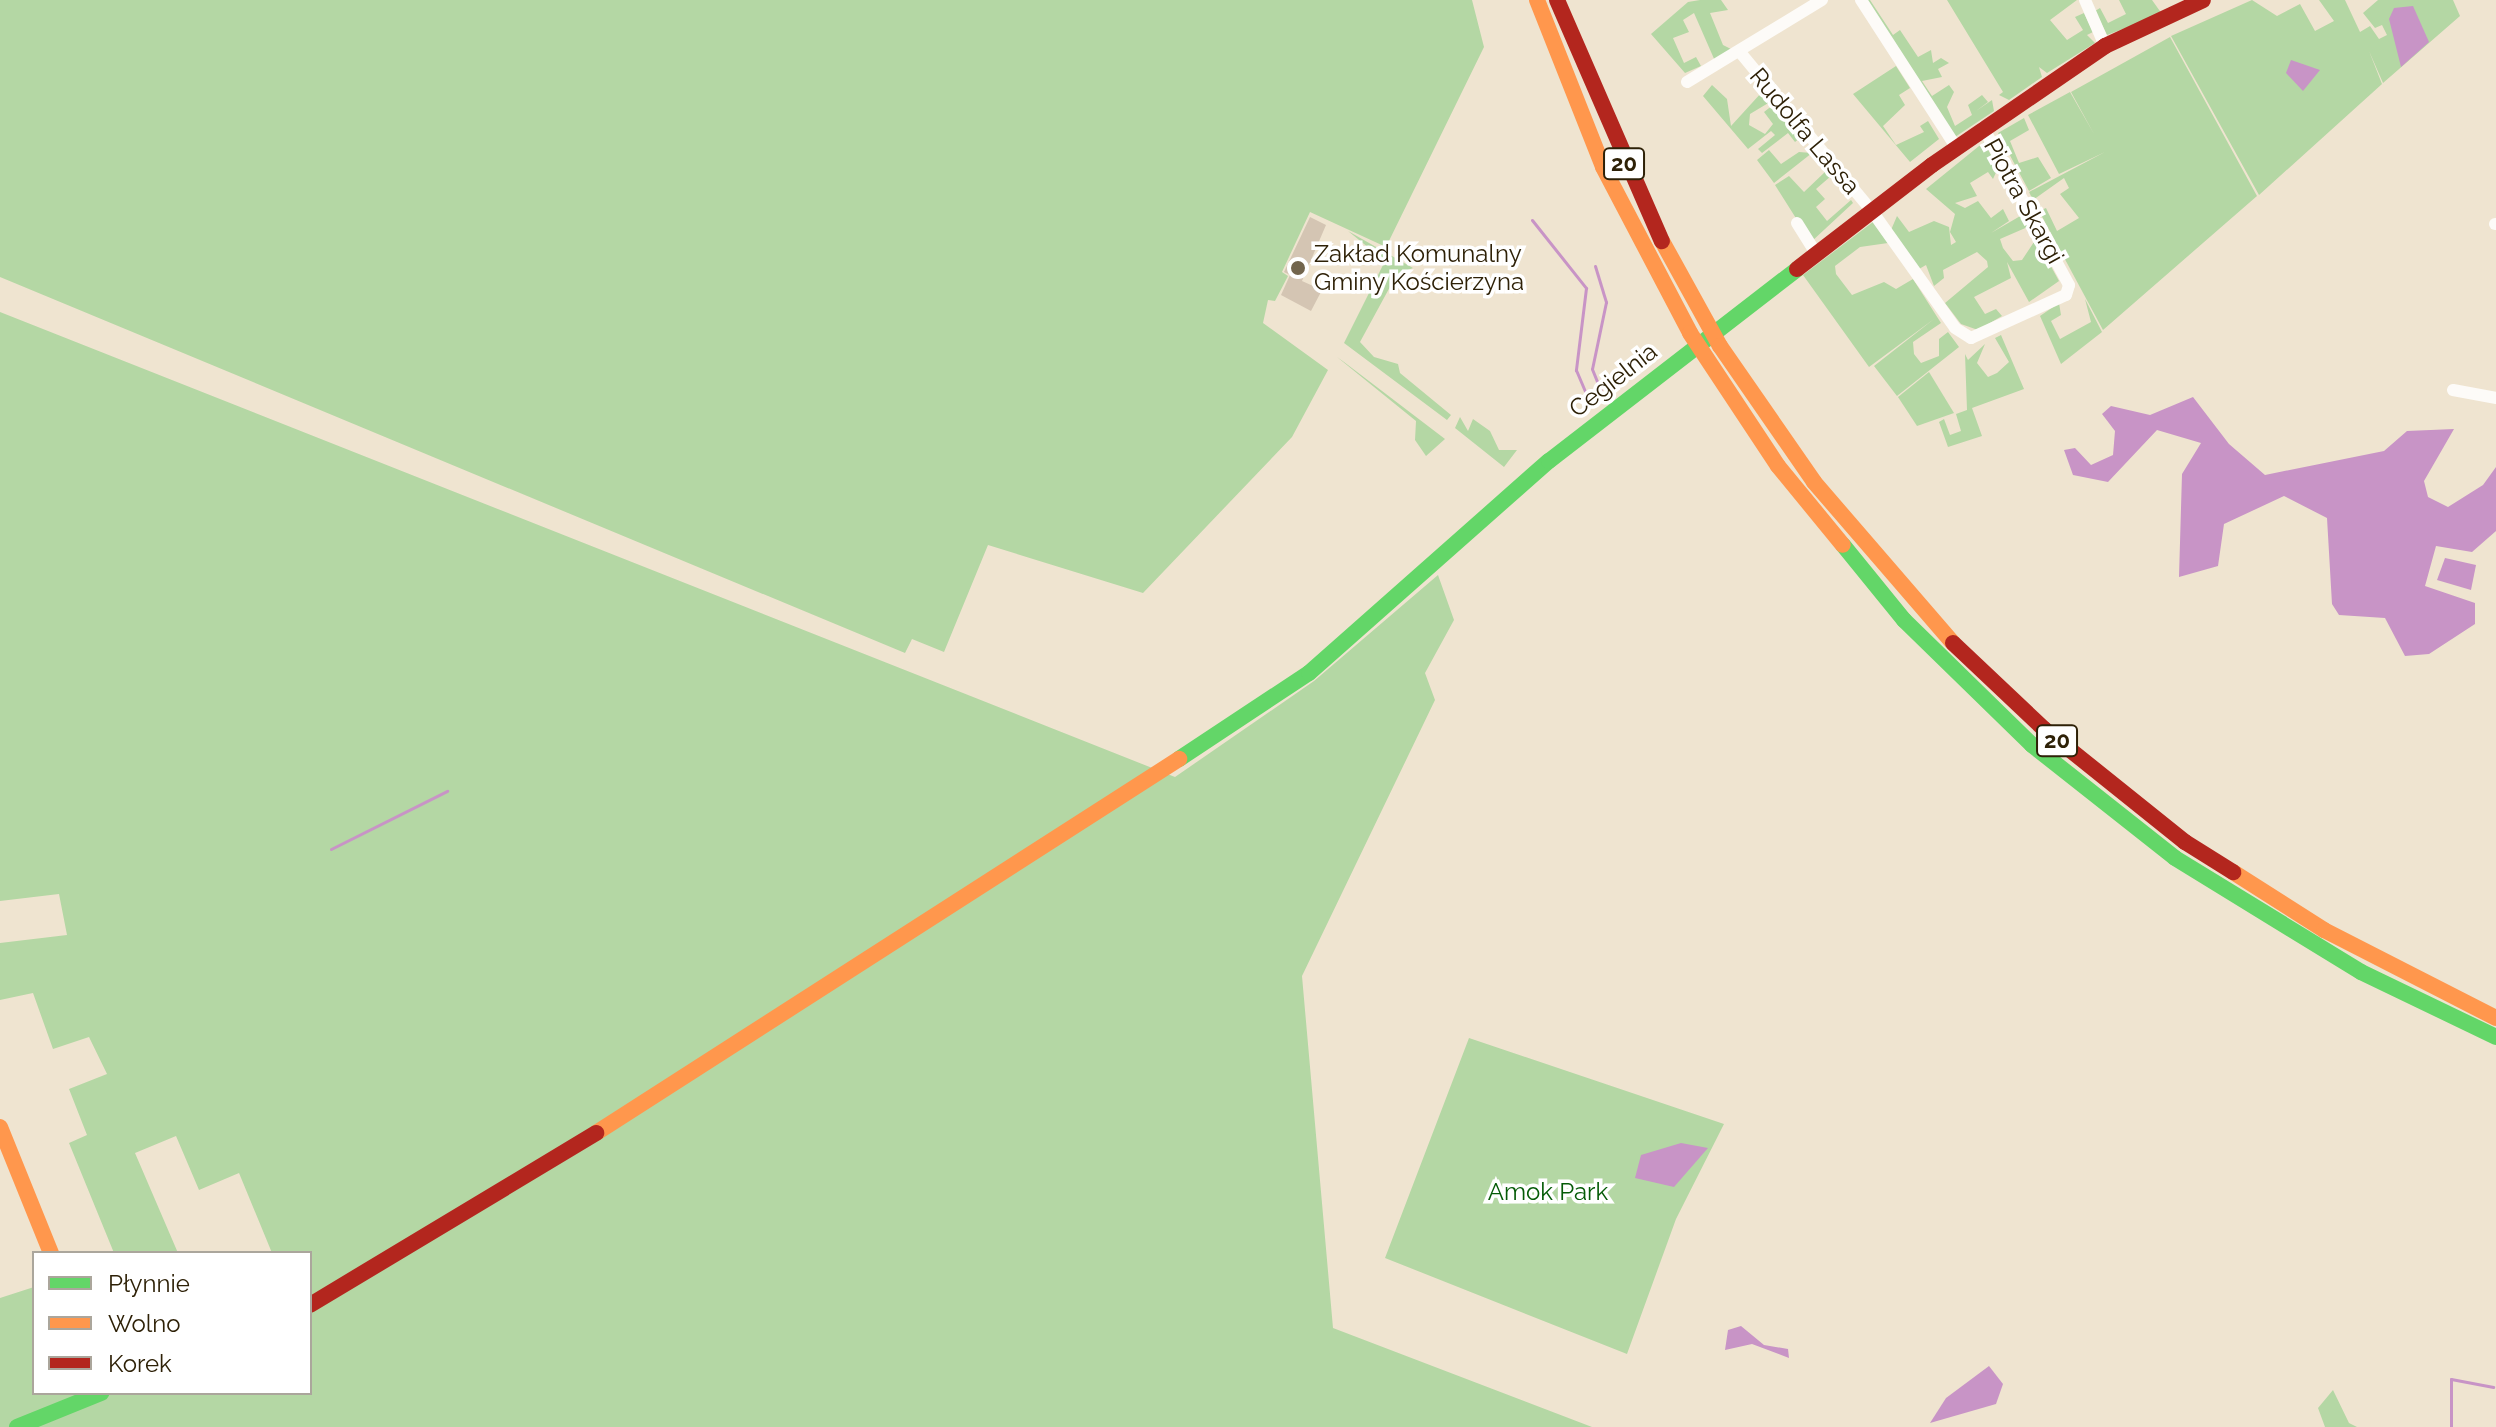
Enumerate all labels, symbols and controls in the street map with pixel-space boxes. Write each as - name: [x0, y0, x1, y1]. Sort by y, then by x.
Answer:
- street label: Rudolfa Lassa: [1744, 62, 1866, 200]
- street label: Piotra Skargi: [1978, 134, 2070, 268]
- road number: 20: [1602, 146, 1646, 182]
- place label: Zakład Komunalny Gminy Kościerzyna: [1314, 240, 1525, 296]
- marker: Zakład Komunalny Gminy Kościerzyna: [1289, 259, 1307, 277]
- street label: Cegielnia: [1563, 337, 1663, 423]
- road number: 20: [2035, 723, 2079, 759]
- park label: Amok Park: [1488, 1178, 1608, 1206]
- legend: [32, 1251, 312, 1395]
- text: Płynnie: [108, 1269, 190, 1298]
- text: Wolno: [108, 1309, 181, 1338]
- text: Korek: [108, 1349, 172, 1378]

